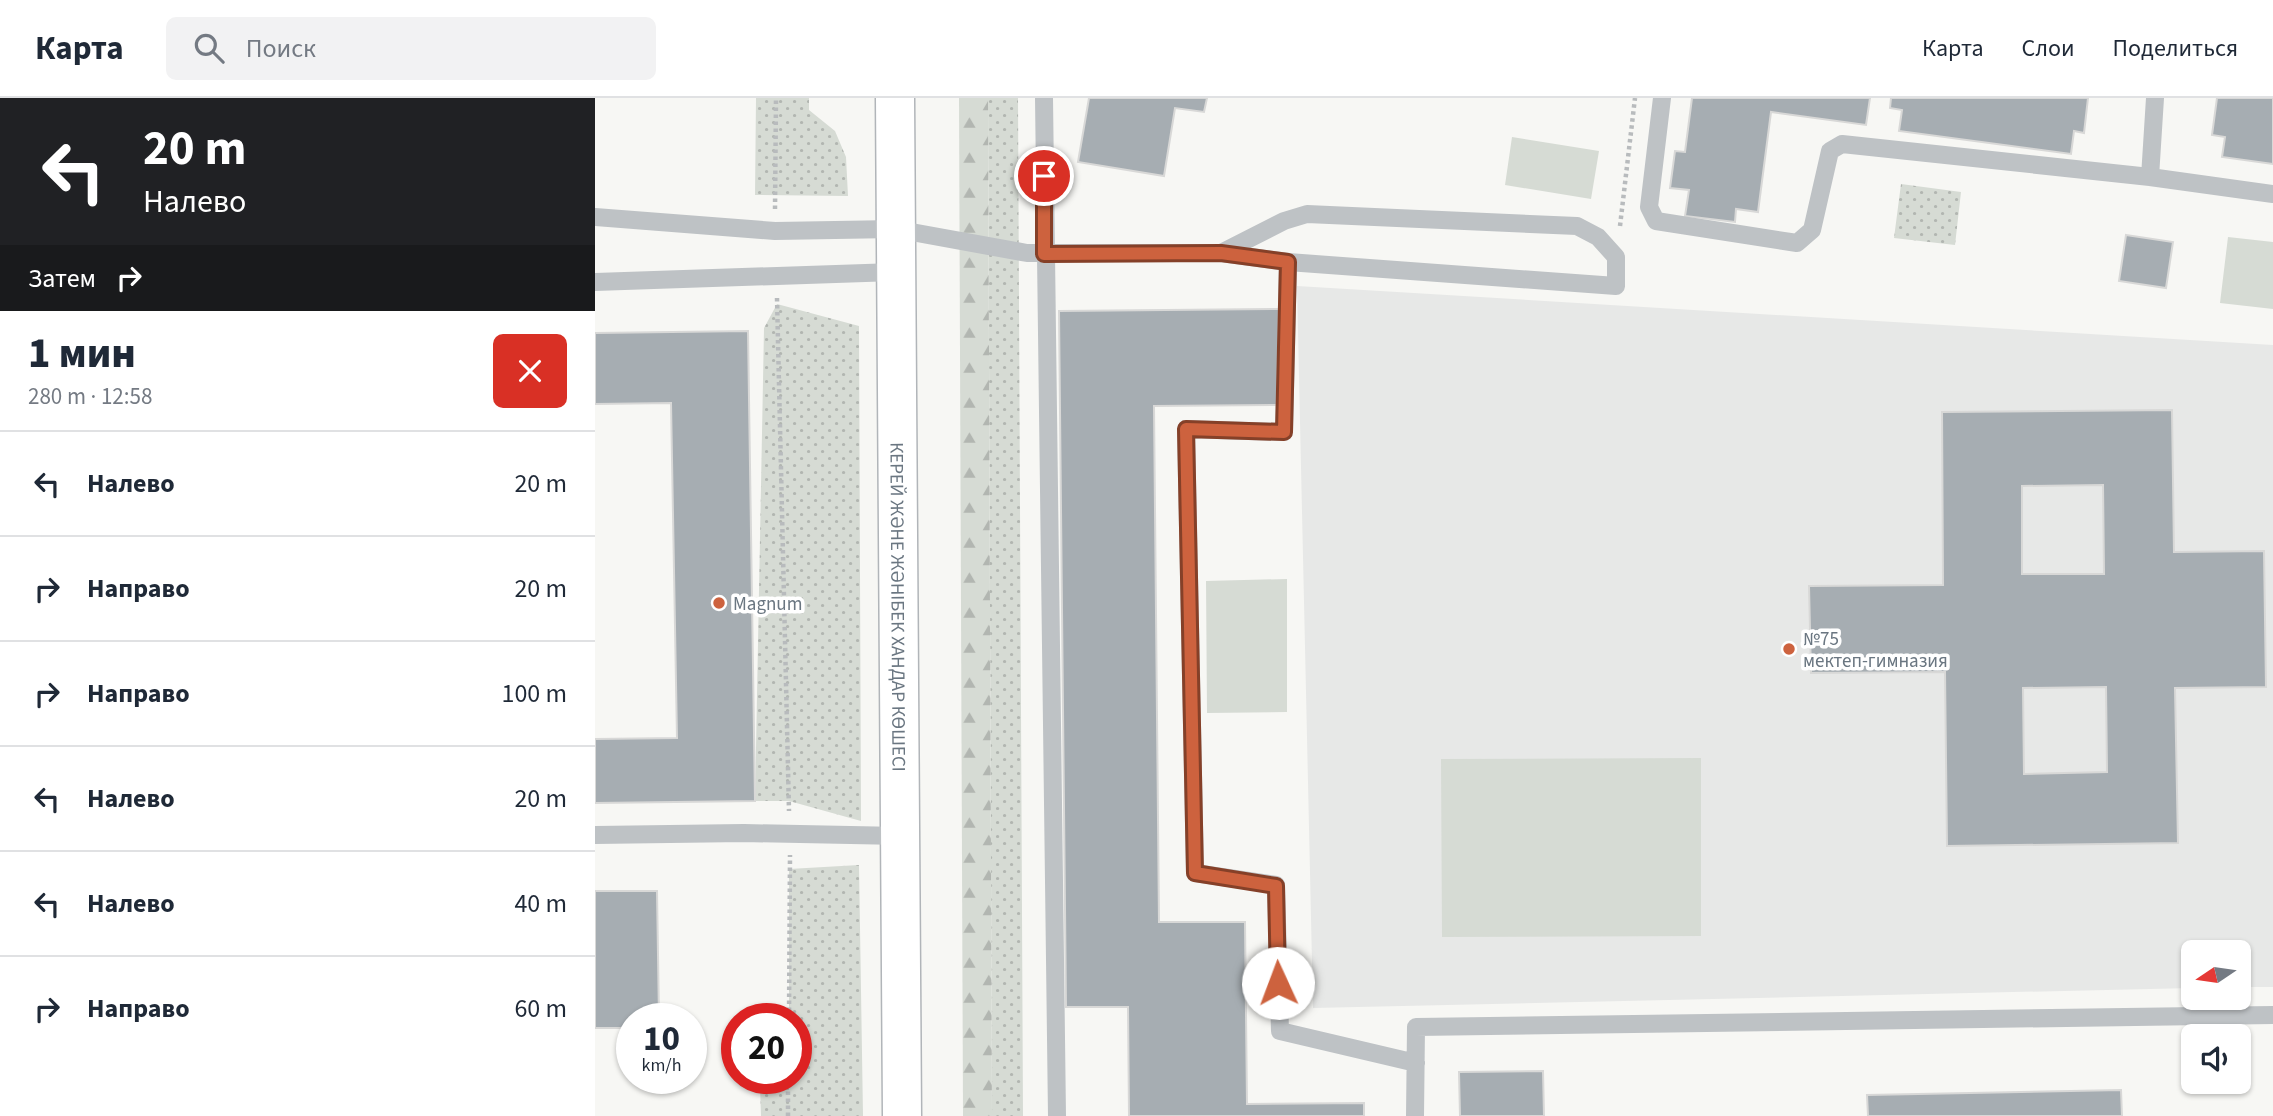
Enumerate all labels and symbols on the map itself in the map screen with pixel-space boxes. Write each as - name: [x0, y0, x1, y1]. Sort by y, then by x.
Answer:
- pin: [1014, 146, 1074, 206]
- street label: КЕРЕЙ ЖӘНЕ ЖӘНІБЕК ХАНДАР КӨШЕСІ: [882, 442, 912, 772]
- place label: Magnum: [733, 591, 802, 618]
- marker: Magnum: [711, 595, 727, 611]
- place label: №75 мектеп-гимназия: [1803, 626, 1948, 675]
- marker: №75 мектеп-гимназия: [1781, 641, 1797, 657]
- north arrow: [2181, 940, 2251, 1010]
- position arrow: [1241, 946, 1315, 1020]
- speed limit sign: 20: [721, 1003, 812, 1094]

